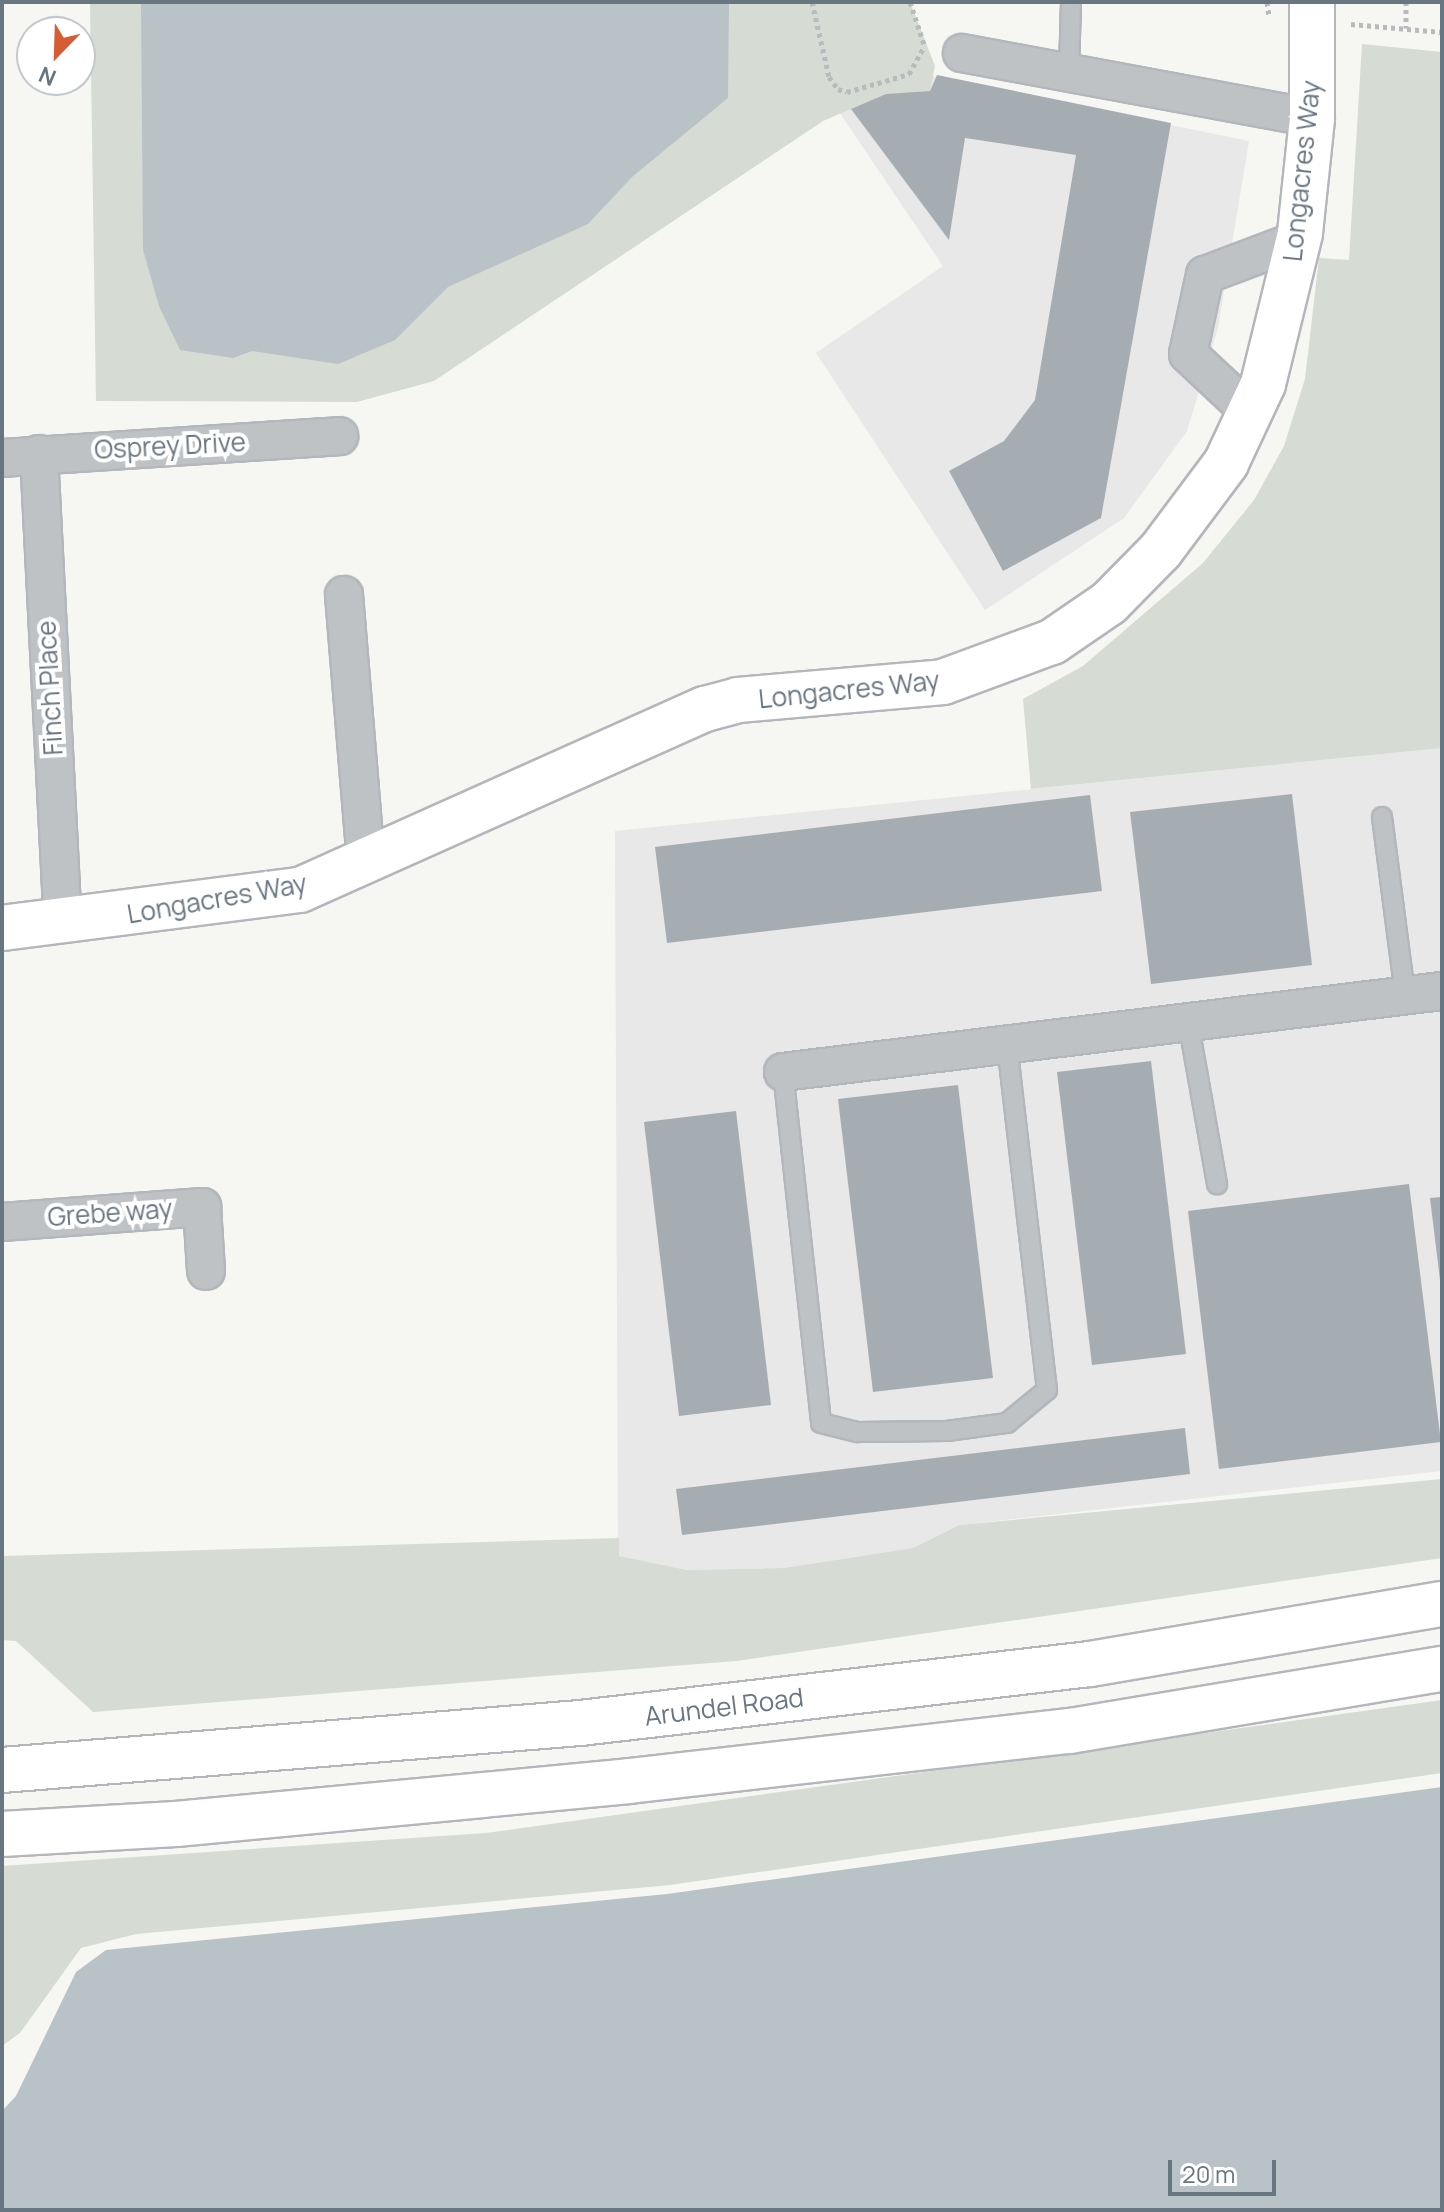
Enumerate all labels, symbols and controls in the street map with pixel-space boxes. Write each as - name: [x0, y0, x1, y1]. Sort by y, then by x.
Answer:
- north arrow: [16, 16, 96, 96]
- text: N: [34, 59, 61, 93]
- street label: Longacres Way: [1277, 79, 1327, 263]
- street label: Osprey Drive: [93, 426, 247, 466]
- street label: Finch Place: [31, 620, 69, 756]
- street label: Longacres Way: [757, 665, 941, 715]
- street label: Longacres Way: [125, 868, 309, 930]
- street label: Grebe way: [47, 1193, 173, 1233]
- street label: Arundel Road: [643, 1682, 805, 1732]
- scale bar: [1172, 2144, 1280, 2194]
- text: 20 m: [1182, 2157, 1235, 2190]

